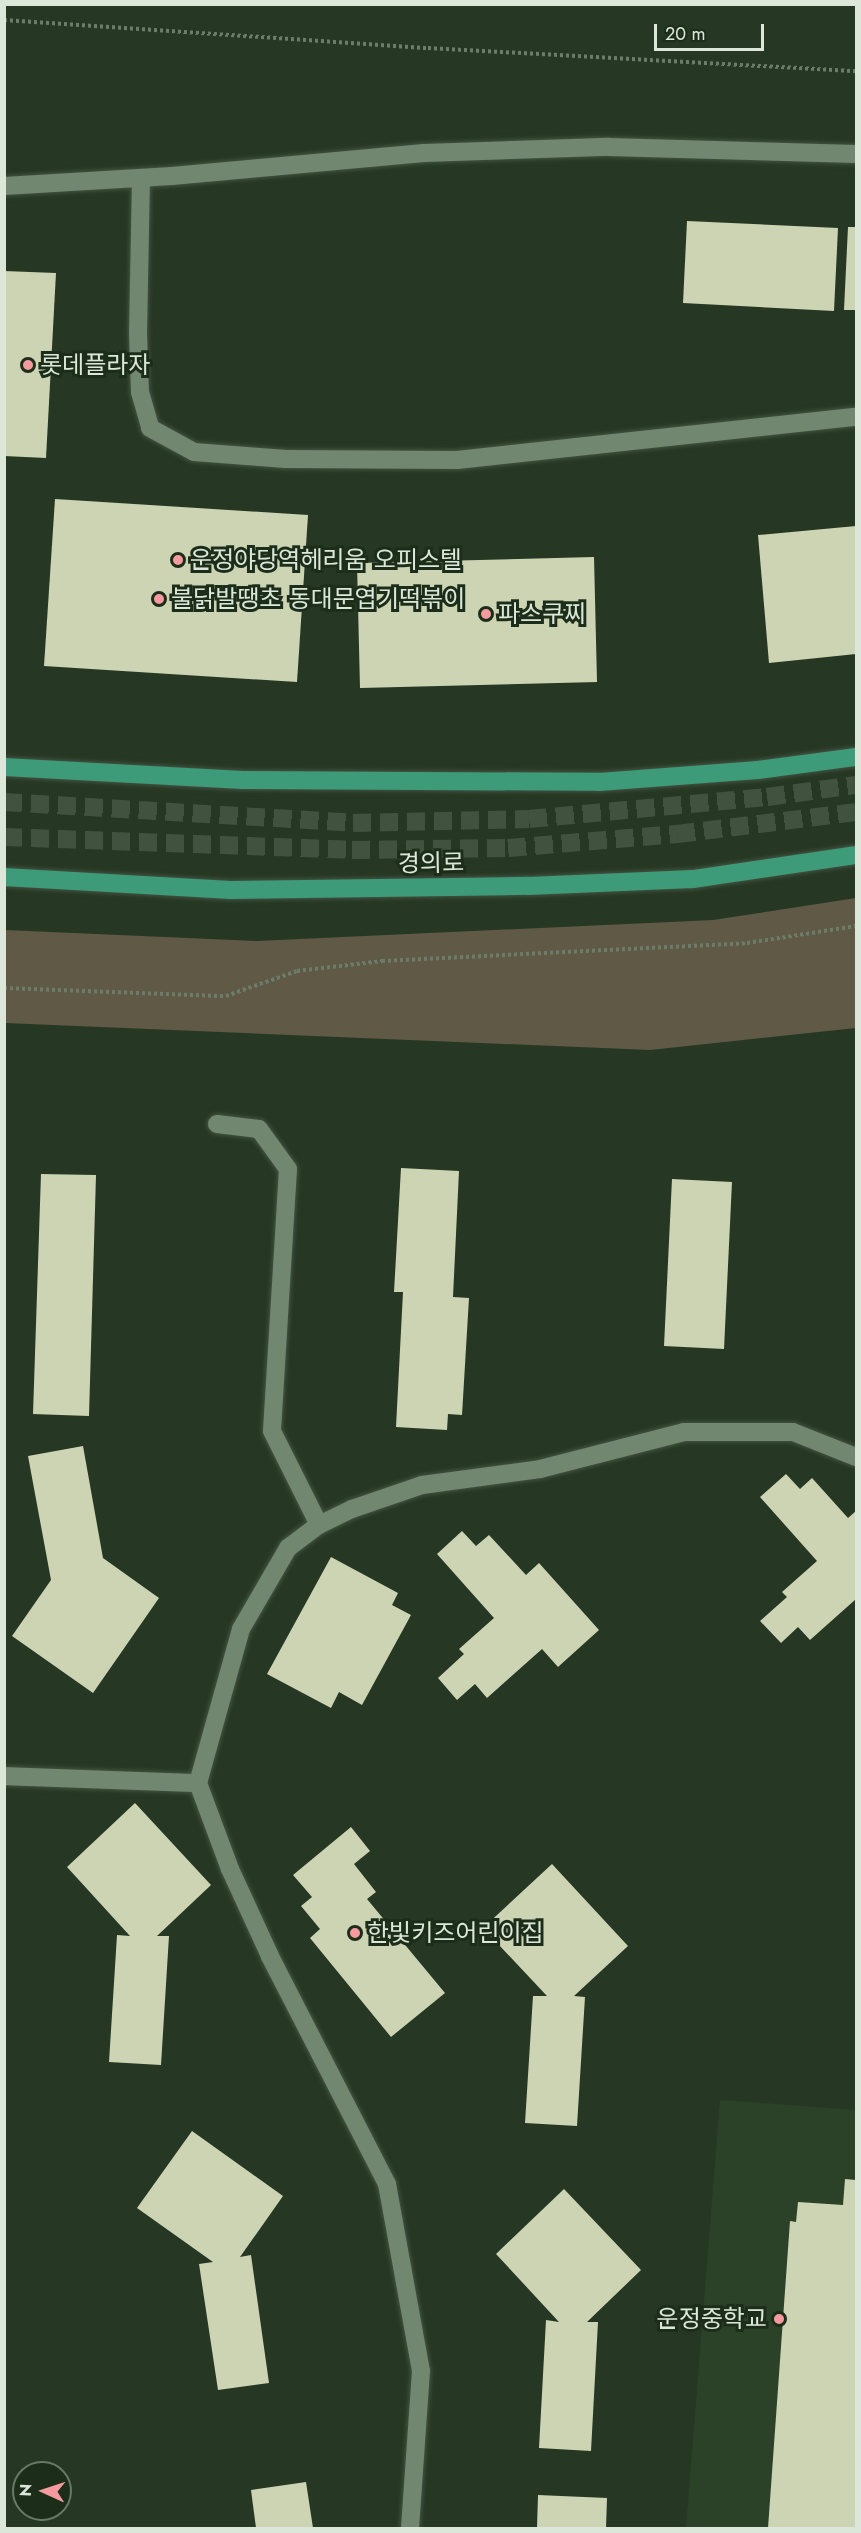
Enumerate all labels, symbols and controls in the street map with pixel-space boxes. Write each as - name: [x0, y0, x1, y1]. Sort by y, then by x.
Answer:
- scale bar: [657, 12, 766, 50]
- text: 20 m: [665, 21, 705, 47]
- place label: 롯데플라자: [40, 351, 150, 379]
- marker: 롯데플라자: [21, 358, 35, 372]
- place label: 운정야당역헤리움 오피스텔: [190, 546, 462, 574]
- marker: 운정야당역헤리움 오피스텔: [171, 553, 185, 567]
- place label: 불닭발땡초 동대문엽기떡볶이: [171, 585, 465, 613]
- marker: 불닭발땡초 동대문엽기떡볶이: [152, 592, 166, 606]
- place label: 파스쿠찌: [498, 600, 586, 628]
- marker: 파스쿠찌: [479, 607, 493, 621]
- street label: 경의로: [398, 848, 464, 878]
- place label: 한빛키즈어린이집: [367, 1919, 544, 1947]
- marker: 한빛키즈어린이집: [348, 1926, 362, 1940]
- place label: 운정중학교: [657, 2305, 767, 2333]
- marker: 운정중학교: [772, 2312, 786, 2326]
- north arrow: [12, 2461, 72, 2521]
- text: N: [14, 2483, 37, 2497]

